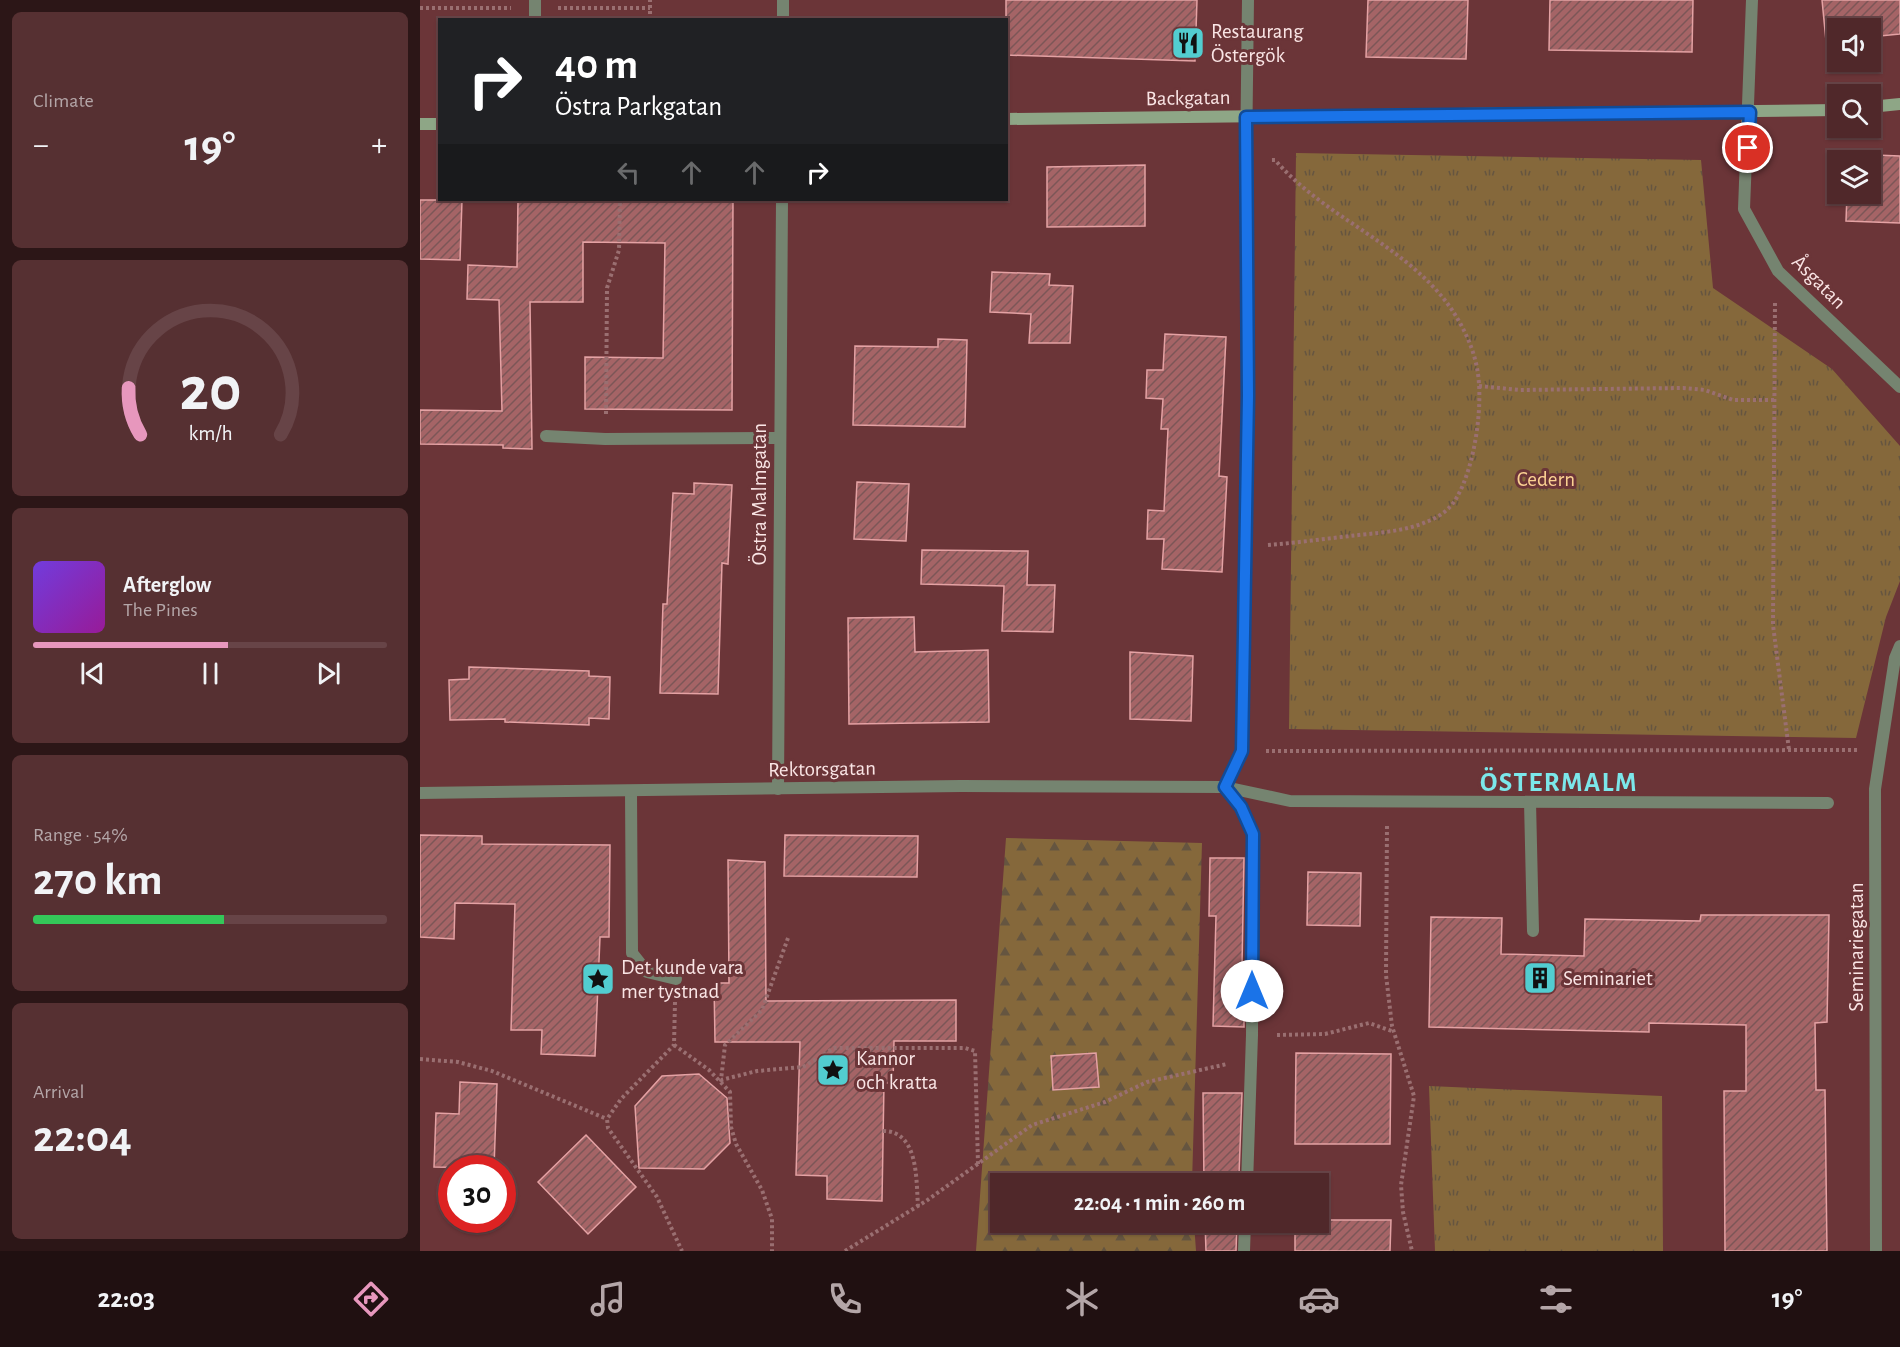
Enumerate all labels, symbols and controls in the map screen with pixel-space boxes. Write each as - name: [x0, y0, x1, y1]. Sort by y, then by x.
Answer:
- map controls: [1827, 18, 1881, 204]
- button: sound: [1827, 18, 1881, 72]
- place label: Restaurang Östergök: [1211, 21, 1304, 66]
- restaurant icon: Restaurang Östergök: [1170, 25, 1206, 61]
- icon: right: [456, 42, 534, 120]
- text: 40 m: [555, 44, 638, 86]
- button: search: [1827, 84, 1881, 138]
- street label: Backgatan: [1145, 87, 1231, 109]
- text: Climate: [33, 91, 94, 111]
- text: Östra Parkgatan: [555, 93, 722, 120]
- pin: [1722, 122, 1773, 173]
- text: 19°: [184, 124, 236, 169]
- text: −: [33, 129, 49, 162]
- text: +: [371, 129, 387, 162]
- icon: arrive: [1731, 131, 1764, 164]
- button: layers: [1827, 150, 1881, 204]
- icon: left: [612, 156, 645, 189]
- icon: ahead: [675, 156, 708, 189]
- icon: ahead: [738, 156, 771, 189]
- icon: right: [801, 156, 834, 189]
- street label: Åsgatan: [1788, 250, 1851, 313]
- text: 20: [179, 359, 241, 421]
- text: km/h: [188, 423, 232, 444]
- street label: Östra Malmgatan: [748, 423, 770, 565]
- park label: Cedern: [1517, 469, 1575, 490]
- text: Afterglow: [123, 574, 211, 596]
- text: The Pines: [123, 600, 198, 620]
- icon: previous: [76, 657, 109, 690]
- icon: pause: [194, 657, 227, 690]
- icon: next: [312, 657, 345, 690]
- street label: Rektorsgatan: [768, 758, 876, 780]
- district label: ÖSTERMALM: [1480, 767, 1638, 796]
- text: Range · 54%: [33, 825, 128, 845]
- text: 270 km: [33, 858, 162, 903]
- street label: Seminariegatan: [1846, 882, 1867, 1012]
- place label: Det kunde vara mer tystnad: [621, 957, 744, 1002]
- position arrow: [1220, 959, 1284, 1023]
- building icon: Seminariet: [1522, 960, 1558, 996]
- place icon: Det kunde vara mer tystnad: [580, 961, 616, 997]
- place label: Seminariet: [1563, 968, 1653, 989]
- place label: Kannor och kratta: [856, 1048, 938, 1093]
- place icon: Kannor och kratta: [815, 1052, 851, 1088]
- text: Arrival: [33, 1082, 84, 1102]
- text: 22:04: [33, 1115, 132, 1160]
- speed limit sign: 30: [438, 1155, 516, 1233]
- text: 22:04 · 1 min · 260 m: [1074, 1192, 1245, 1214]
- icon: directions: [350, 1278, 392, 1320]
- icon: music: [587, 1278, 629, 1320]
- icon: phone: [824, 1278, 866, 1320]
- icon: climate: [1061, 1278, 1103, 1320]
- icon: car: [1298, 1278, 1340, 1320]
- icon: filters: [1535, 1278, 1577, 1320]
- text: 22:03: [97, 1285, 155, 1312]
- text: 19°: [1772, 1285, 1802, 1312]

